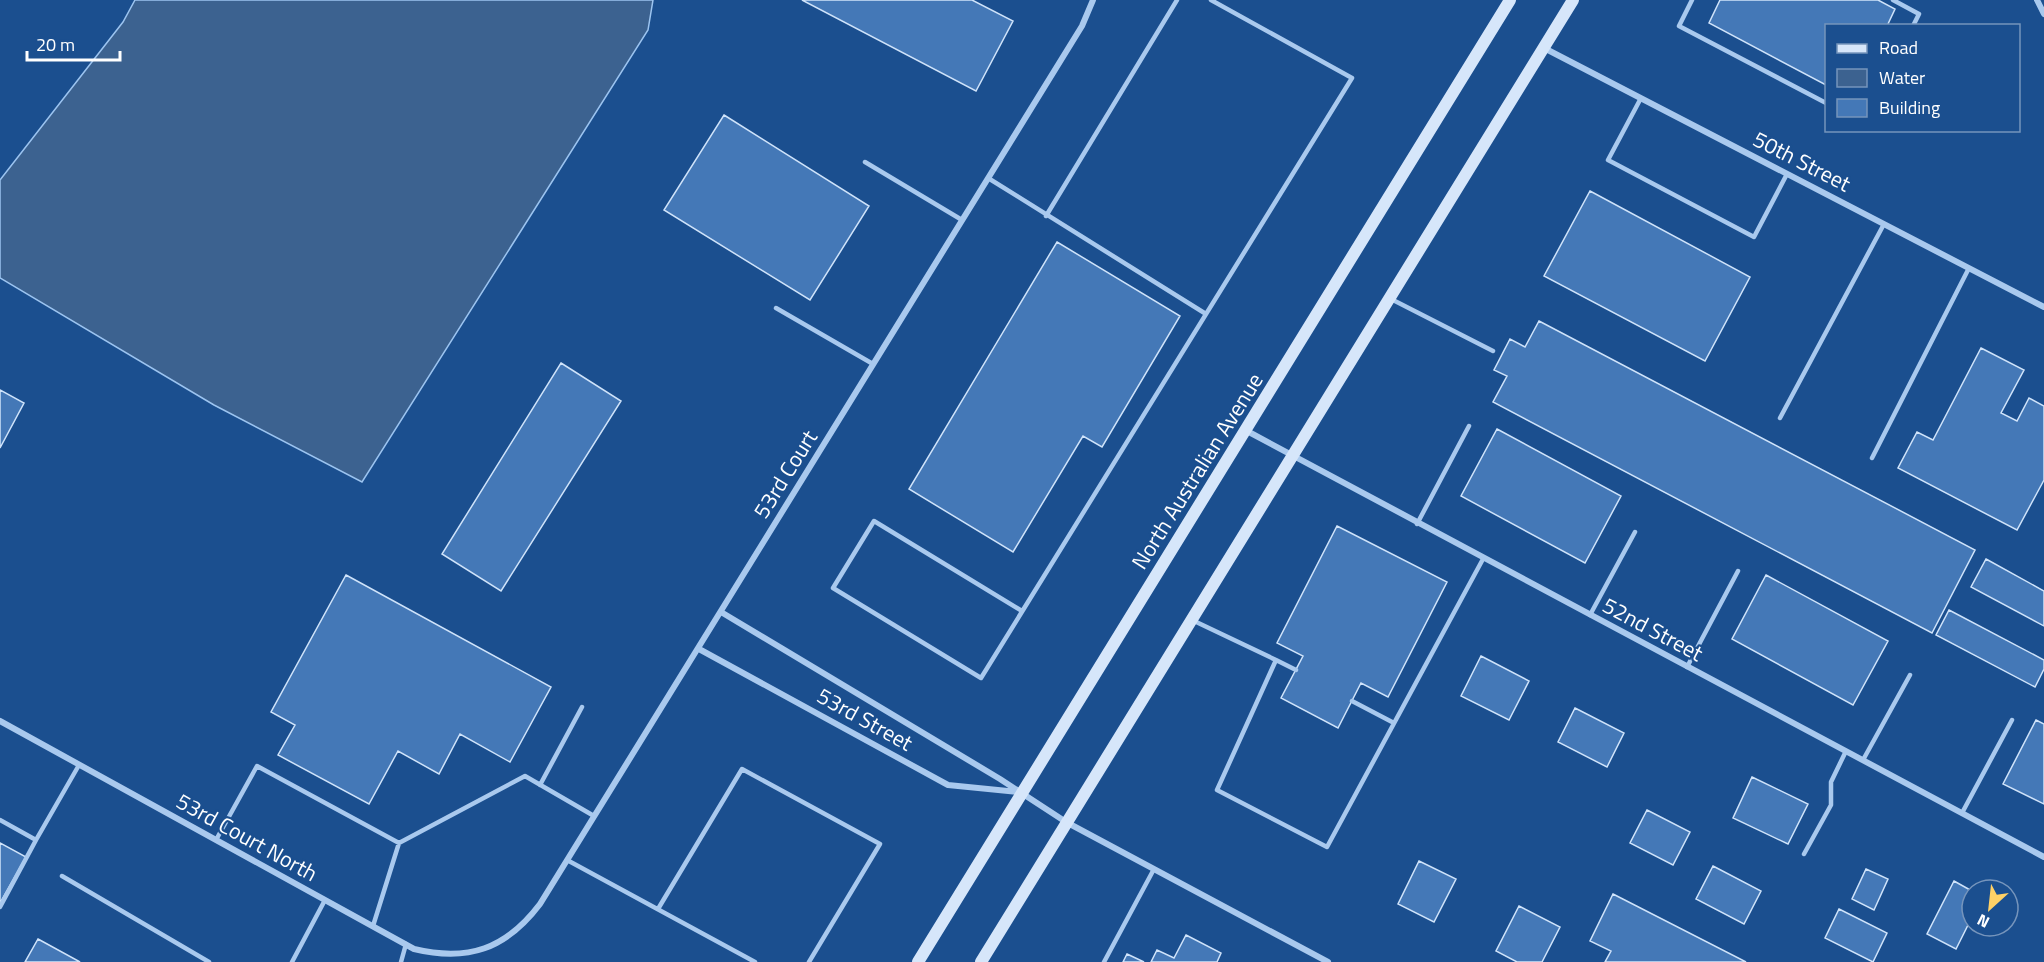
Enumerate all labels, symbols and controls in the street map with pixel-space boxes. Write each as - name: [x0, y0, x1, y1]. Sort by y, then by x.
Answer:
- scale bar: [27, 24, 120, 62]
- legend: [1825, 24, 2020, 132]
- text: 20 m: [36, 31, 75, 58]
- text: Road: [1879, 34, 1918, 61]
- text: Water: [1879, 64, 1925, 91]
- text: Building: [1879, 94, 1940, 121]
- street label: 50th Street: [1747, 122, 1857, 200]
- street label: North Australian Avenue: [1123, 366, 1271, 576]
- street label: 53rd Court: [744, 423, 826, 525]
- street label: 52nd Street: [1597, 588, 1710, 670]
- street label: 53rd Street: [811, 679, 919, 759]
- street label: 53rd Court North: [170, 784, 324, 890]
- north arrow: [1960, 878, 2020, 938]
- text: N: [1973, 908, 1994, 935]

